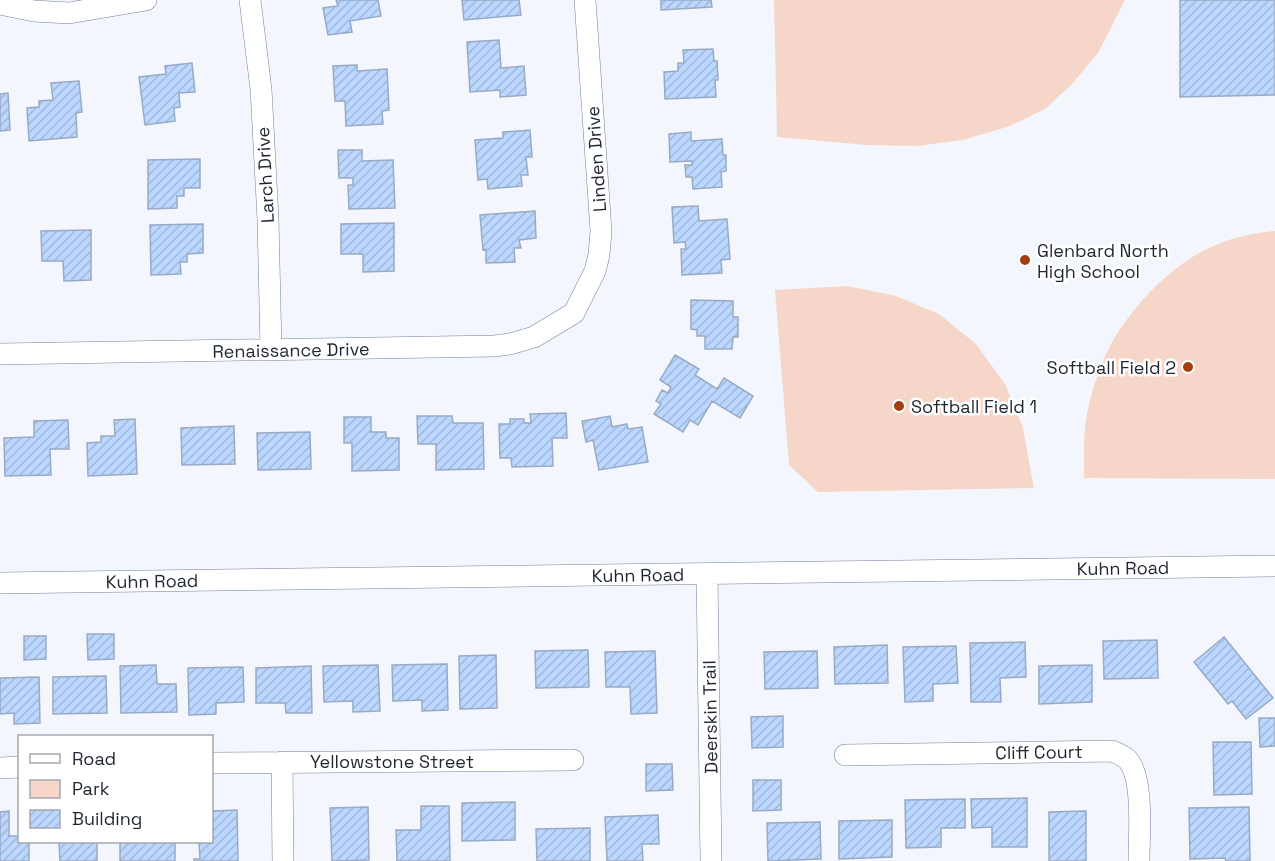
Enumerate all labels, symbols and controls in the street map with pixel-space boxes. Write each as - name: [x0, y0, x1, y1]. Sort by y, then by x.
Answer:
- street label: Linden Drive: [581, 105, 611, 213]
- street label: Larch Drive: [251, 126, 279, 224]
- place label: Glenbard North High School: [1037, 239, 1169, 283]
- marker: Glenbard North High School: [1018, 253, 1032, 267]
- street label: Renaissance Drive: [212, 337, 370, 363]
- place label: Softball Field 2: [1047, 356, 1176, 379]
- marker: Softball Field 2: [1181, 360, 1195, 374]
- place label: Softball Field 1: [911, 395, 1037, 418]
- marker: Softball Field 1: [892, 399, 906, 413]
- street label: Kuhn Road: [1076, 556, 1170, 580]
- street label: Kuhn Road: [591, 563, 685, 587]
- street label: Kuhn Road: [105, 569, 199, 593]
- street label: Deerskin Trail: [698, 660, 722, 774]
- legend: [18, 735, 213, 843]
- street label: Cliff Court: [995, 740, 1083, 764]
- text: Road: [72, 747, 116, 770]
- street label: Yellowstone Street: [310, 750, 474, 773]
- text: Park: [72, 777, 110, 800]
- text: Building: [72, 807, 142, 830]

